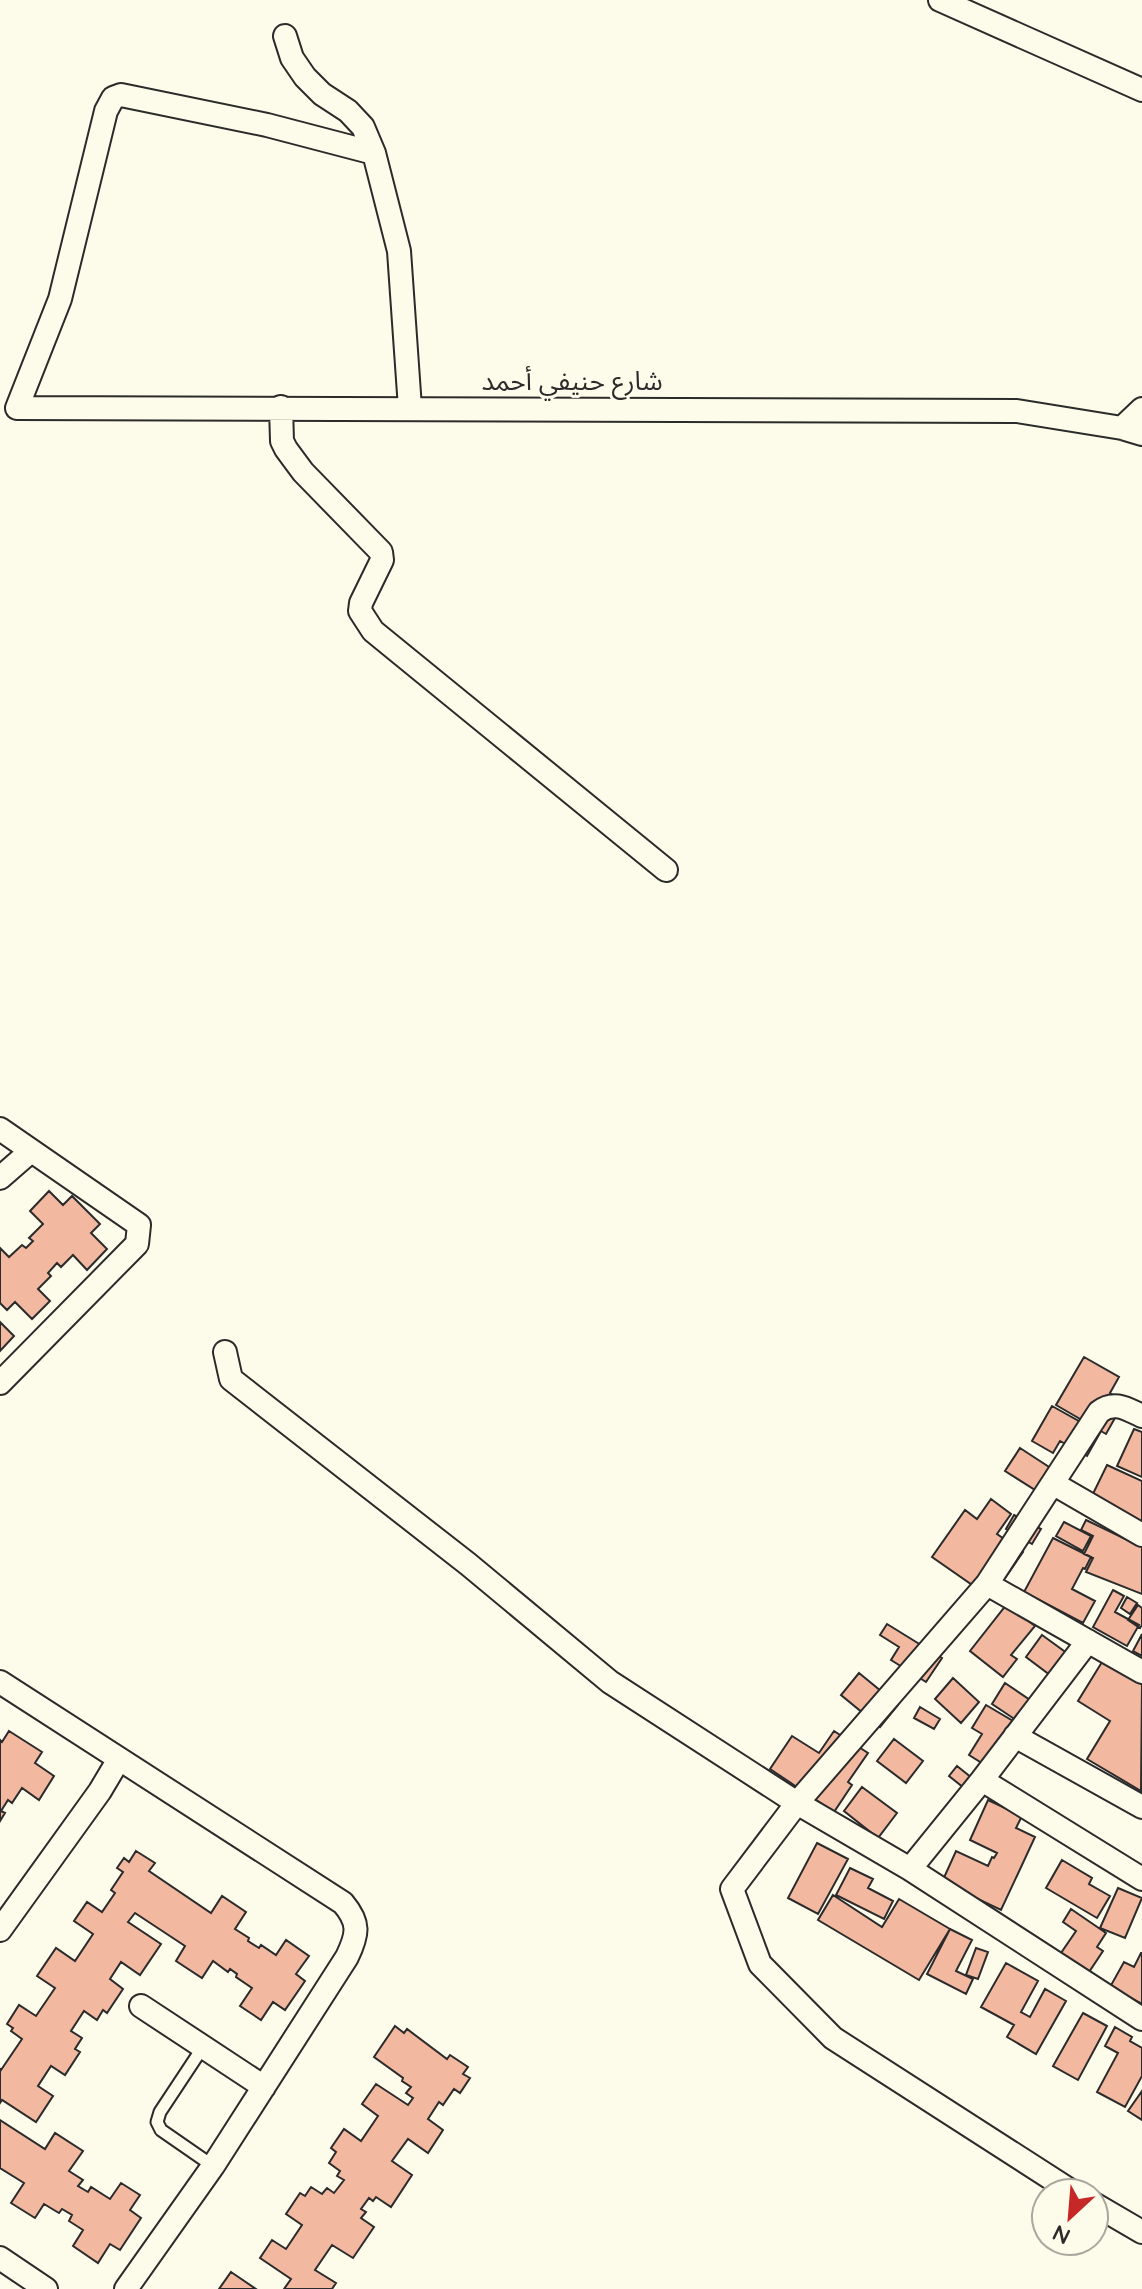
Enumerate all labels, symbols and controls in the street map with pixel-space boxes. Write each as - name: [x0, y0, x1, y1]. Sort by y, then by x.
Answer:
- street label: شارع حنيفي أحمد: [481, 364, 663, 401]
- north arrow: [1030, 2177, 1110, 2257]
- text: N: [1048, 2219, 1075, 2251]

